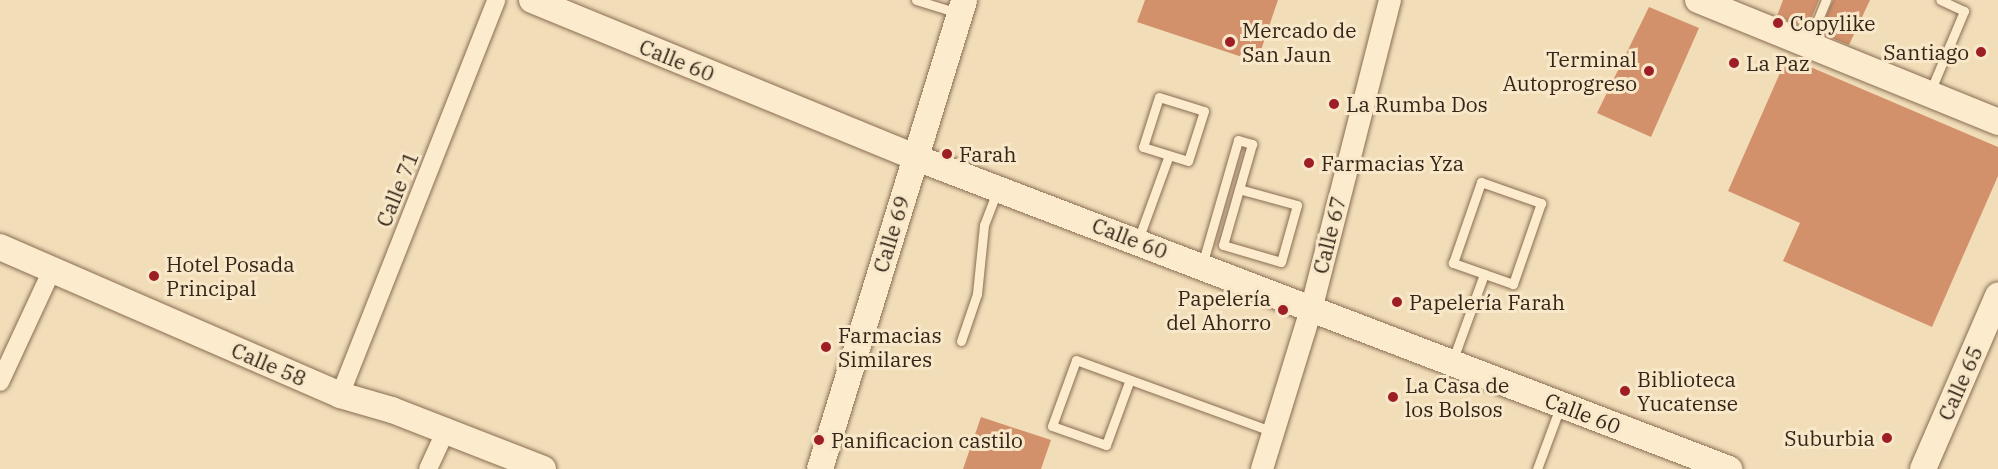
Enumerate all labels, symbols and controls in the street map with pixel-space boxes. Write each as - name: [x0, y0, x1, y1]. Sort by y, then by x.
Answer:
- place label: Copylike: [1790, 10, 1875, 36]
- marker: Copylike: [1771, 16, 1785, 30]
- place label: Mercado de San Jaun: [1242, 17, 1357, 67]
- street label: Calle 60: [636, 34, 718, 86]
- marker: Mercado de San Jaun: [1223, 35, 1237, 49]
- place label: Santiago: [1883, 39, 1969, 65]
- marker: Santiago: [1974, 45, 1988, 59]
- place label: Terminal Autoprogreso: [1503, 46, 1637, 96]
- place label: La Paz: [1746, 50, 1810, 76]
- marker: La Paz: [1727, 56, 1741, 70]
- marker: Terminal Autoprogreso: [1642, 64, 1656, 78]
- place label: La Rumba Dos: [1346, 91, 1488, 117]
- marker: La Rumba Dos: [1327, 97, 1341, 111]
- place label: Farah: [959, 141, 1017, 167]
- marker: Farah: [940, 147, 954, 161]
- street label: Calle 71: [371, 148, 423, 230]
- place label: Farmacias Yza: [1321, 150, 1464, 176]
- marker: Farmacias Yza: [1302, 156, 1316, 170]
- street label: Calle 69: [867, 193, 915, 275]
- street label: Calle 67: [1307, 194, 1351, 276]
- street label: Calle 60: [1089, 212, 1171, 264]
- place label: Hotel Posada Principal: [166, 251, 295, 301]
- marker: Hotel Posada Principal: [147, 269, 161, 283]
- place label: Papelería del Ahorro: [1166, 285, 1271, 335]
- place label: Papelería Farah: [1409, 289, 1565, 315]
- marker: Papelería Farah: [1390, 295, 1404, 309]
- marker: Papelería del Ahorro: [1276, 303, 1290, 317]
- place label: Farmacias Similares: [838, 322, 942, 372]
- street label: Calle 58: [228, 337, 310, 391]
- marker: Farmacias Similares: [819, 340, 833, 354]
- street label: Calle 65: [1932, 342, 1988, 424]
- place label: Biblioteca Yucatense: [1637, 366, 1738, 416]
- place label: La Casa de los Bolsos: [1405, 372, 1509, 422]
- marker: Biblioteca Yucatense: [1618, 384, 1632, 398]
- street label: Calle 60: [1542, 387, 1624, 439]
- marker: La Casa de los Bolsos: [1386, 390, 1400, 404]
- place label: Suburbia: [1784, 425, 1875, 451]
- place label: Panificacion castilo: [831, 427, 1023, 453]
- marker: Suburbia: [1880, 431, 1894, 445]
- marker: Panificacion castilo: [812, 433, 826, 447]

